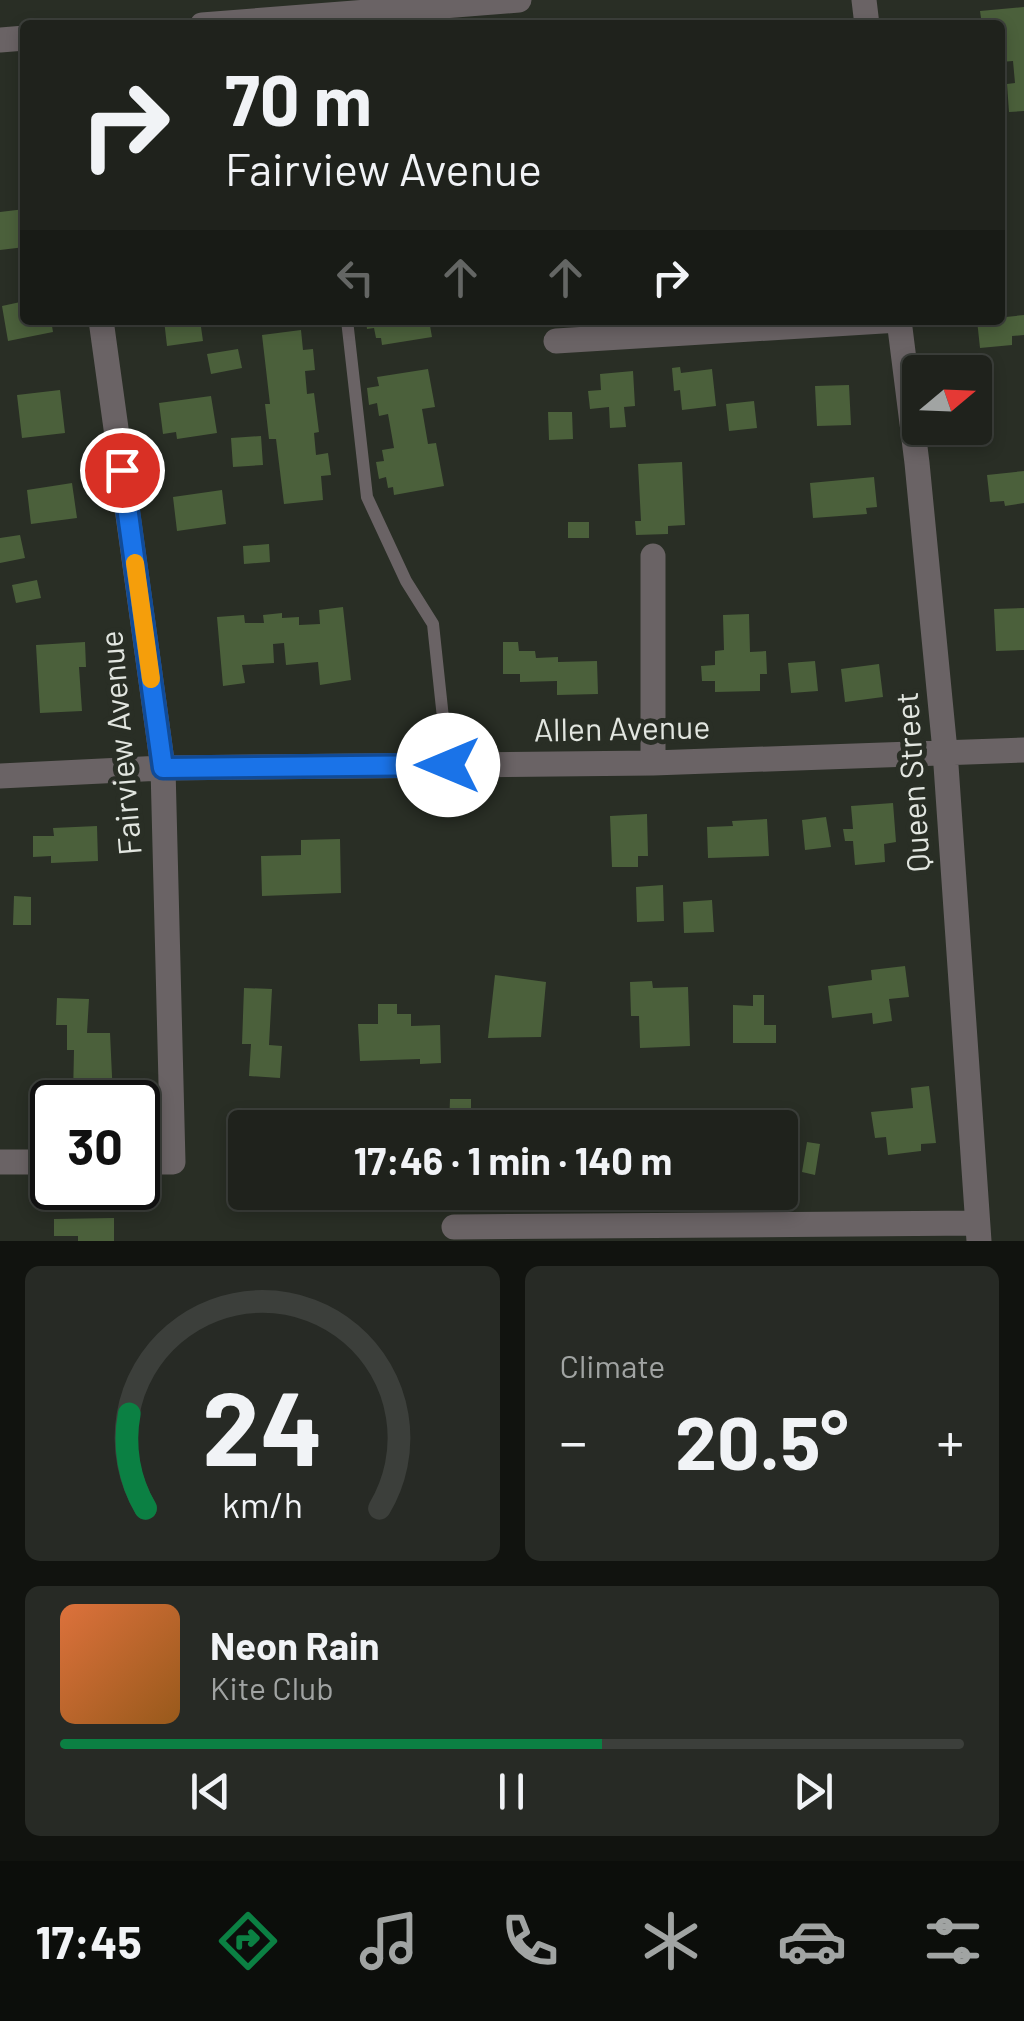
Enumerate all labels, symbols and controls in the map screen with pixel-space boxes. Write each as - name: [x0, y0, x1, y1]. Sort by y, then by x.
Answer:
- text: 70 m: [225, 56, 372, 140]
- icon: right: [60, 60, 190, 190]
- text: Fairview Avenue: [225, 141, 542, 195]
- icon: left: [328, 250, 383, 305]
- icon: ahead: [433, 250, 488, 305]
- icon: ahead: [538, 250, 593, 305]
- icon: right: [643, 250, 698, 305]
- north arrow: [902, 355, 992, 445]
- map controls: [902, 355, 992, 445]
- pin: [80, 428, 165, 513]
- icon: arrive: [95, 443, 150, 498]
- street label: Fairview Avenue: [90, 629, 148, 857]
- street label: Queen Street: [886, 691, 936, 874]
- street label: Allen Avenue: [533, 706, 711, 748]
- position arrow: [396, 713, 500, 817]
- speed limit sign: 30: [30, 1080, 160, 1210]
- text: 17:46 · 1 min · 140 m: [354, 1137, 672, 1183]
- text: Climate: [560, 1346, 665, 1384]
- text: 24: [202, 1362, 323, 1487]
- text: 20.5°: [675, 1395, 849, 1485]
- text: −: [560, 1407, 587, 1473]
- text: +: [936, 1407, 964, 1473]
- text: km/h: [222, 1482, 303, 1525]
- text: Neon Rain: [210, 1622, 379, 1668]
- text: Kite Club: [210, 1668, 334, 1706]
- icon: previous: [183, 1764, 238, 1819]
- icon: pause: [484, 1764, 539, 1819]
- icon: next: [786, 1764, 841, 1819]
- icon: directions: [213, 1906, 283, 1976]
- icon: music: [354, 1906, 424, 1976]
- icon: phone: [495, 1906, 565, 1976]
- icon: climate: [636, 1906, 706, 1976]
- icon: car: [777, 1906, 847, 1976]
- icon: filters: [918, 1906, 988, 1976]
- text: 17:45: [36, 1914, 142, 1968]

